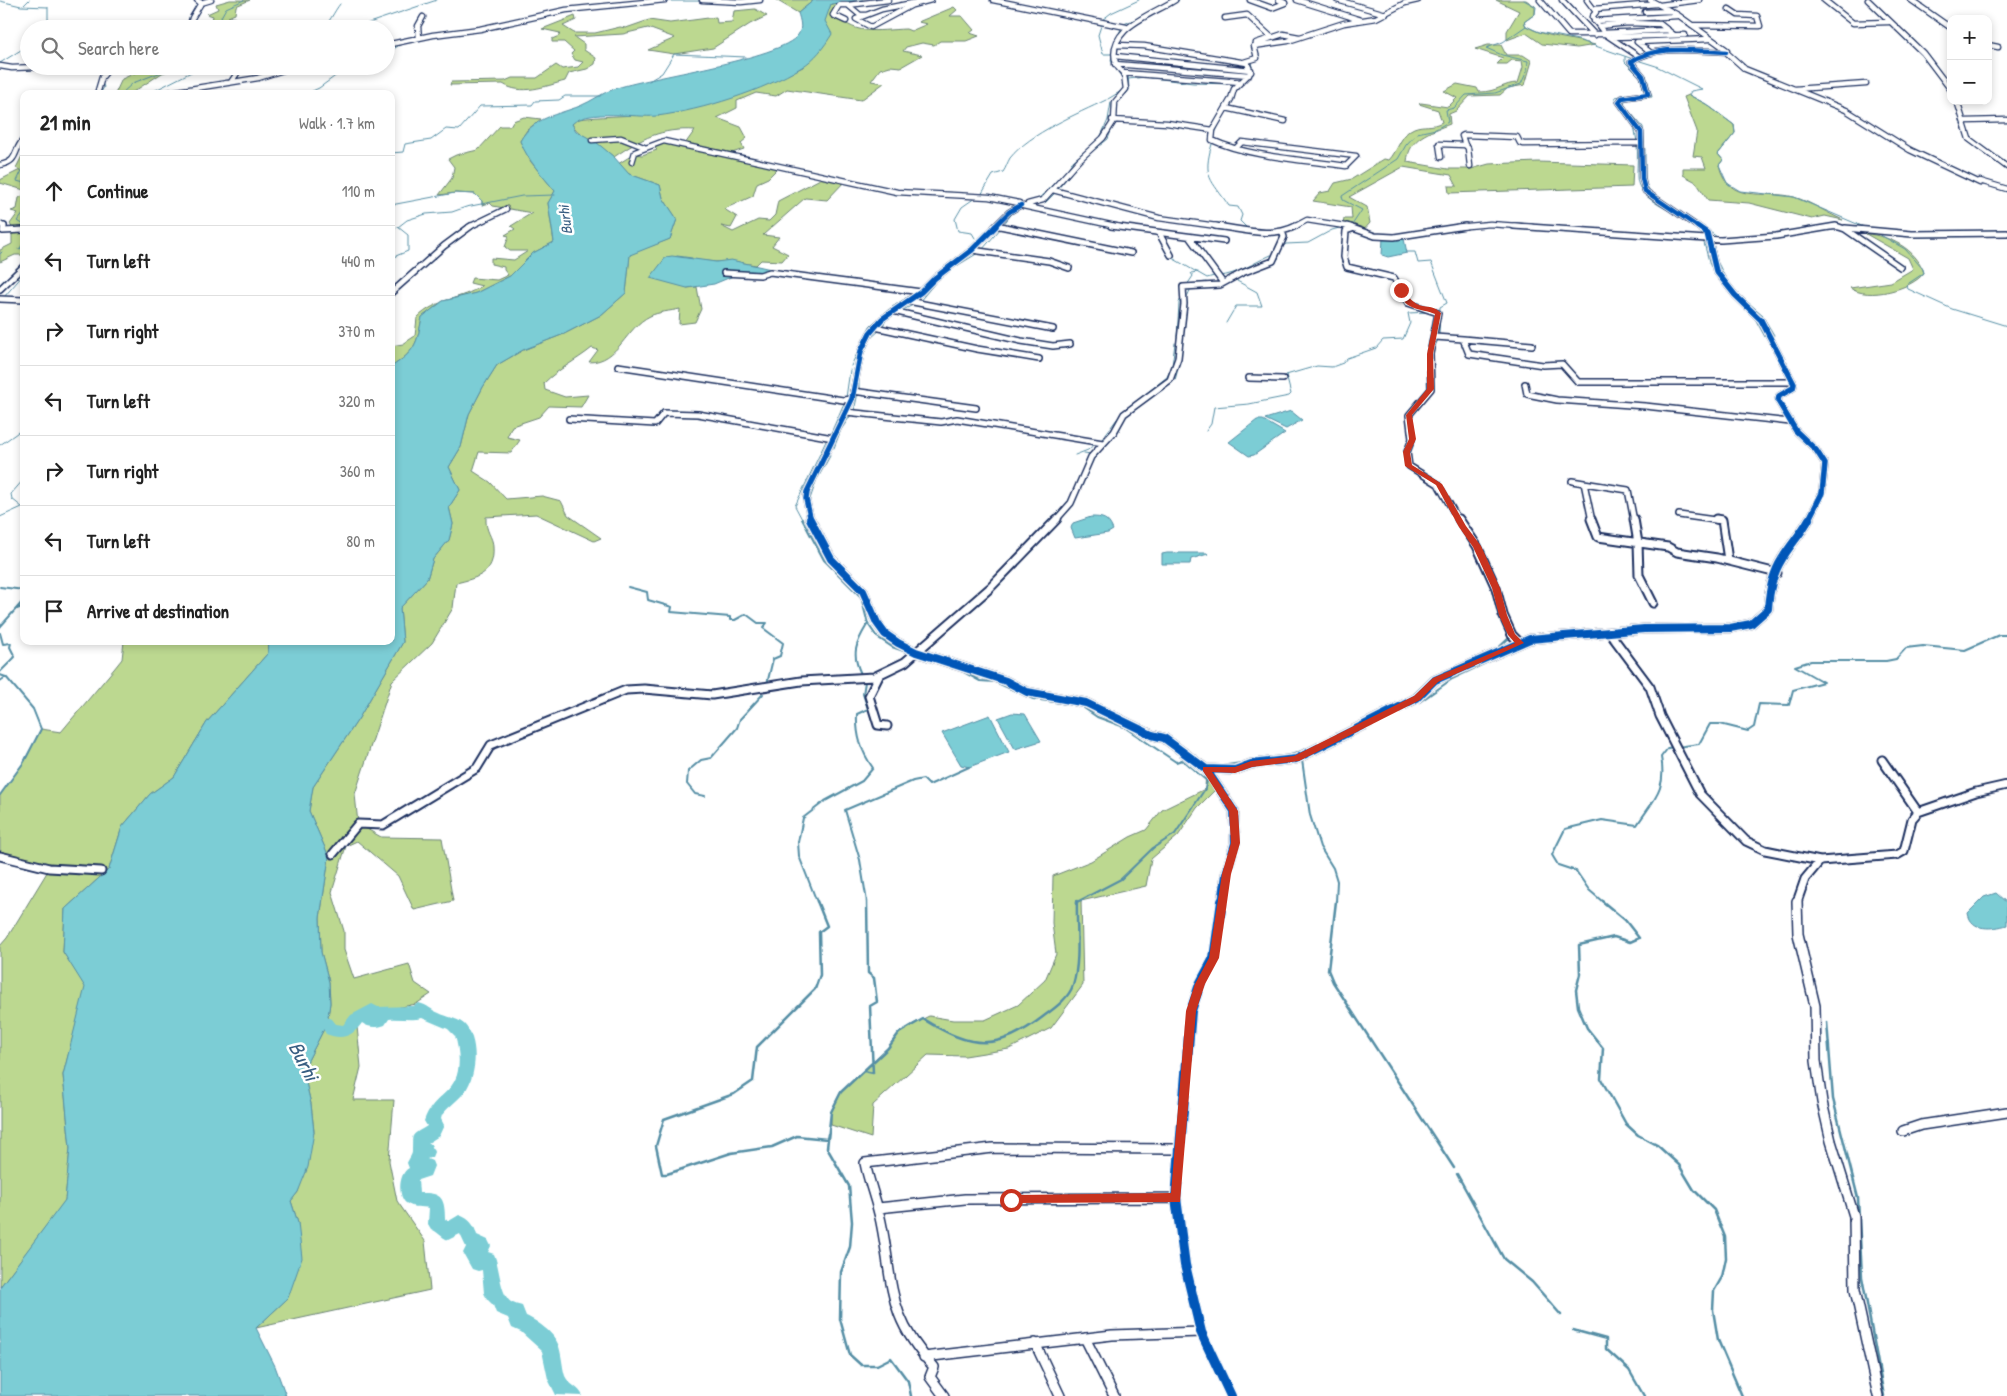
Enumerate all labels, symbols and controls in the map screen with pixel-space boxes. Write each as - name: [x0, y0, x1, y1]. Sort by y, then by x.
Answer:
- map controls: [1947, 15, 1992, 105]
- button: +: [1947, 15, 1992, 60]
- search box: [20, 20, 395, 75]
- icon: search: [38, 34, 66, 62]
- text: Search here: [78, 35, 159, 61]
- button: −: [1947, 60, 1992, 105]
- text: 21 min: [40, 108, 91, 137]
- text: Walk · 1.7 km: [299, 112, 375, 134]
- icon: ahead: [40, 177, 68, 205]
- text: Continue: [87, 178, 148, 204]
- text: 110 m: [342, 180, 375, 202]
- water label: Burhi: [553, 203, 577, 236]
- icon: left: [40, 247, 68, 275]
- text: Turn left: [87, 248, 150, 274]
- text: 440 m: [341, 250, 375, 272]
- route end: [1390, 279, 1413, 302]
- icon: right: [40, 317, 68, 345]
- text: Turn right: [87, 318, 158, 344]
- text: 370 m: [338, 320, 375, 342]
- icon: left: [40, 387, 68, 415]
- text: Turn left: [87, 388, 150, 414]
- text: 320 m: [339, 390, 375, 412]
- icon: right: [40, 457, 68, 485]
- text: Turn right: [87, 458, 158, 484]
- text: 360 m: [340, 460, 375, 482]
- icon: left: [40, 527, 68, 555]
- text: Turn left: [87, 528, 150, 554]
- text: 80 m: [346, 530, 375, 552]
- icon: arrive: [40, 597, 68, 625]
- text: Arrive at destination: [87, 598, 229, 624]
- water label: Burhi: [282, 1036, 327, 1088]
- route start: [1000, 1189, 1023, 1212]

